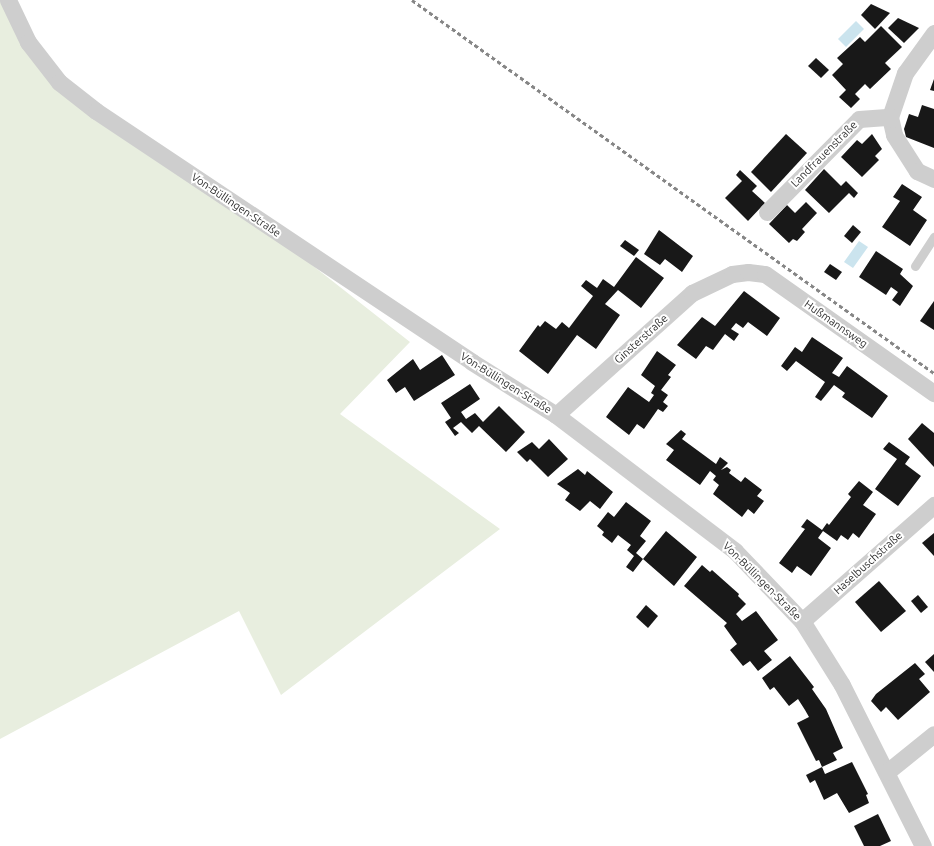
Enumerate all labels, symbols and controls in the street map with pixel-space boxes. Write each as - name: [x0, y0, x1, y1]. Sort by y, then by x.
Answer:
- street label: Landfrauenstraße: [788, 118, 860, 190]
- street label: Von-Büllingen-Straße: [189, 170, 283, 240]
- street label: Hußmannsweg: [802, 297, 870, 351]
- street label: Ginsterstraße: [612, 312, 670, 366]
- street label: Von-Büllingen-Straße: [458, 350, 554, 416]
- street label: Haselbuschstraße: [831, 529, 905, 597]
- street label: Von-Büllingen-Straße: [720, 539, 804, 623]

